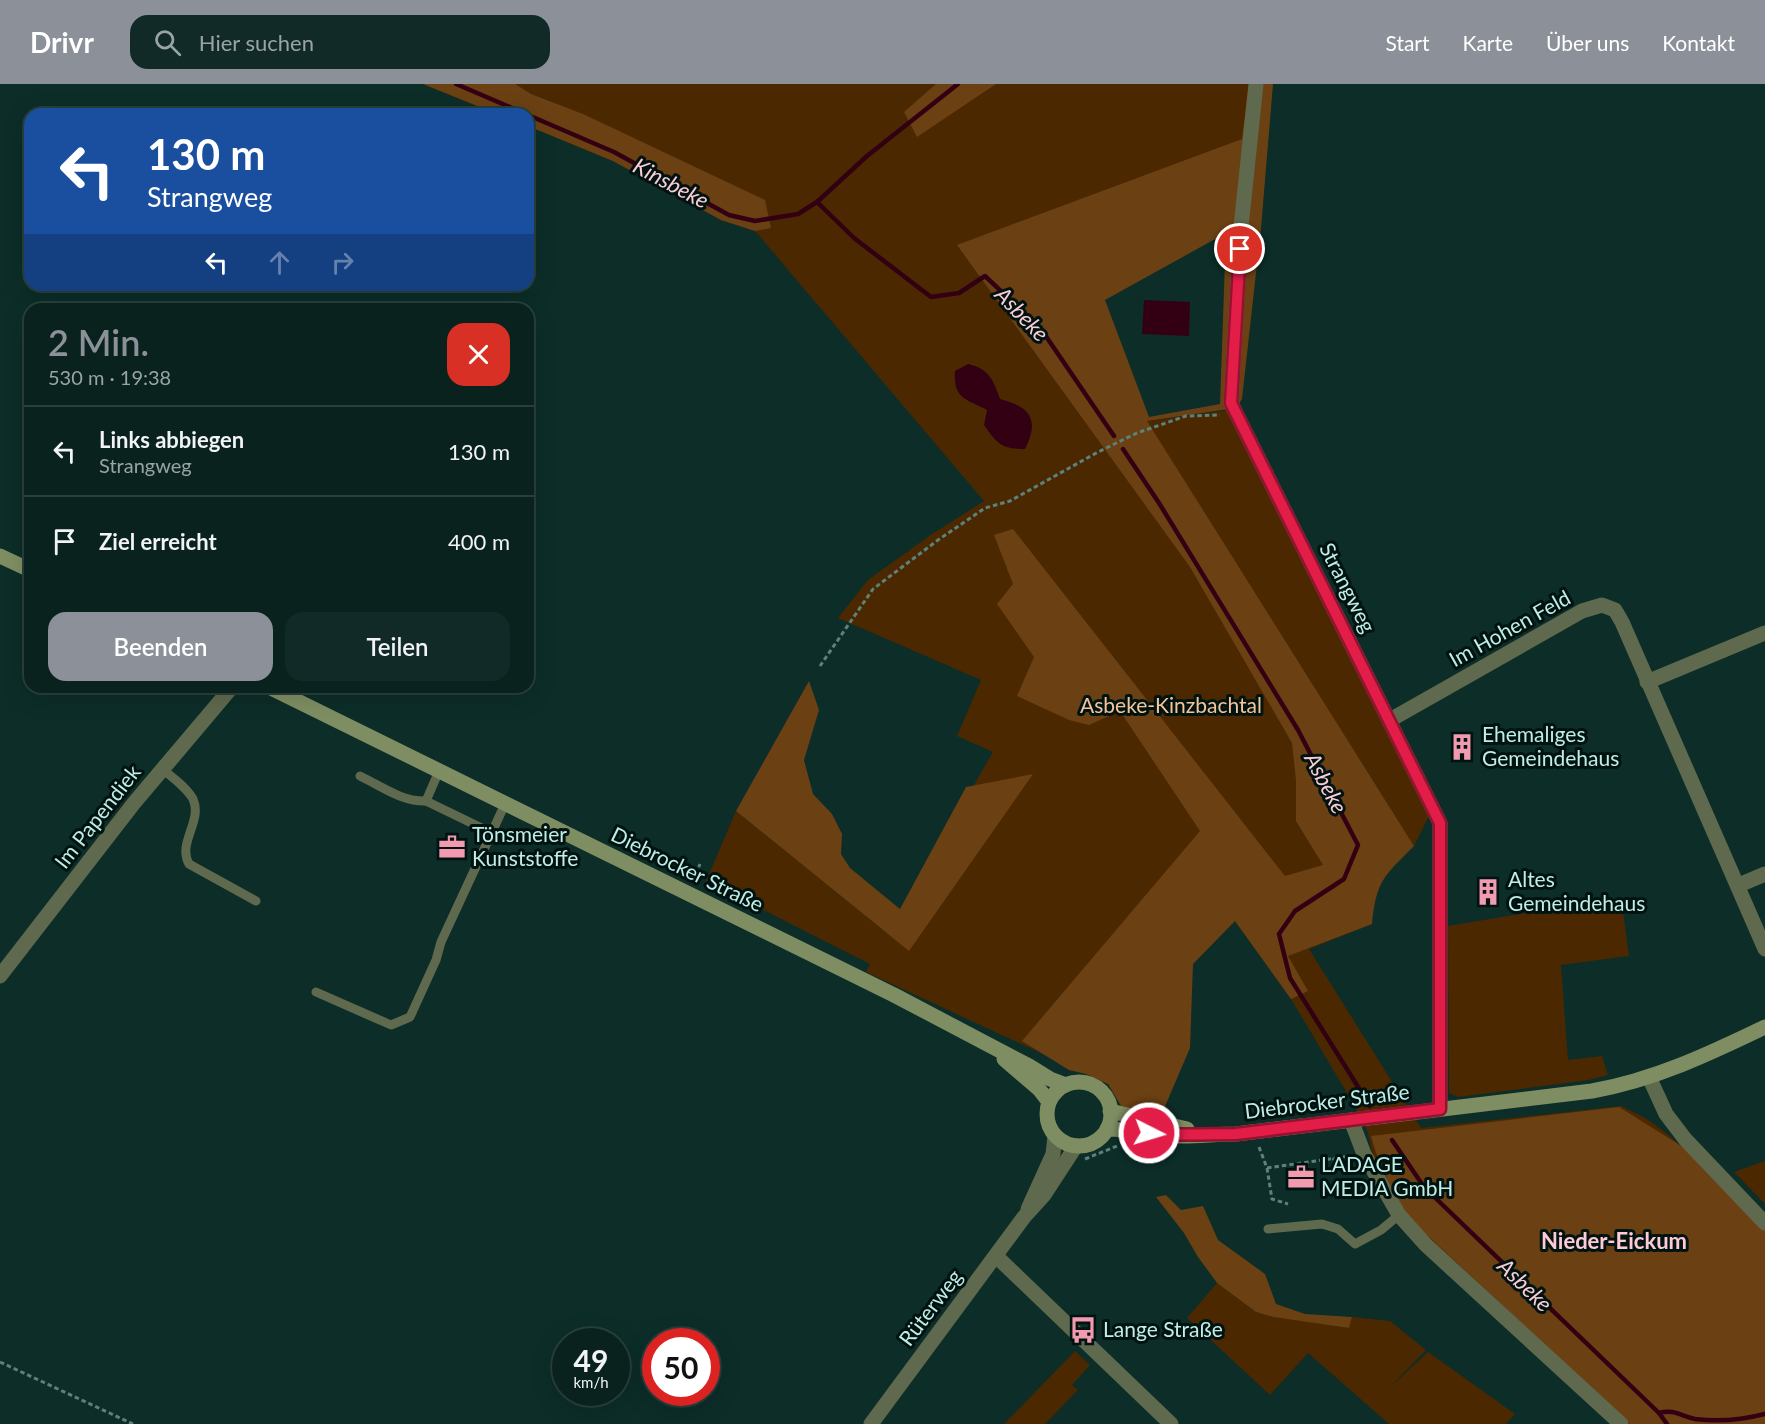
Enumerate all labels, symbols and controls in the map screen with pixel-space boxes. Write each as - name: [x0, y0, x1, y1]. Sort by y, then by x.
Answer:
- search box: [130, 15, 550, 69]
- text: Drivr: [30, 25, 94, 59]
- icon: search: [151, 26, 184, 59]
- text: Hier suchen: [199, 29, 314, 56]
- text: Start: [1385, 30, 1430, 55]
- text: Karte: [1463, 30, 1513, 55]
- text: Über uns: [1546, 30, 1629, 55]
- text: Kontakt: [1662, 30, 1735, 55]
- text: 130 m: [147, 129, 265, 179]
- icon: left: [48, 132, 126, 210]
- water label: Kinsbeke: [629, 151, 714, 214]
- text: Strangweg: [147, 180, 272, 213]
- pin: [1214, 223, 1265, 274]
- icon: arrive: [1223, 232, 1256, 265]
- icon: left: [200, 246, 233, 279]
- icon: ahead: [263, 246, 296, 279]
- icon: right: [326, 246, 359, 279]
- water label: Asbeke: [989, 280, 1055, 346]
- text: 2 Min.: [48, 320, 149, 364]
- button: close: [447, 323, 510, 386]
- text: 530 m · 19:38: [48, 365, 171, 389]
- text: Links abbiegen: [99, 426, 244, 453]
- icon: left: [48, 435, 81, 468]
- text: 130 m: [448, 438, 510, 465]
- text: Strangweg: [99, 453, 192, 477]
- icon: arrive: [48, 525, 81, 558]
- text: Ziel erreicht: [99, 528, 217, 555]
- text: 400 m: [448, 528, 510, 555]
- street label: Strangweg: [1315, 538, 1382, 636]
- street label: Im Hohen Feld: [1444, 584, 1574, 671]
- button: Beenden: [48, 612, 273, 681]
- button: Teilen: [285, 612, 510, 681]
- park label: Asbeke-Kinzbachtal: [1080, 692, 1262, 717]
- place label: Ehemaliges Gemeindehaus: [1482, 721, 1619, 770]
- building icon: Ehemaliges Gemeindehaus: [1447, 732, 1477, 762]
- water label: Asbeke: [1299, 747, 1354, 818]
- street label: Im Papendiek: [49, 759, 145, 873]
- place label: Tönsmeier Kunststoffe: [472, 821, 578, 870]
- street label: Diebrocker Straße: [608, 821, 768, 916]
- office icon: Tönsmeier Kunststoffe: [437, 832, 467, 862]
- place label: Altes Gemeindehaus: [1508, 866, 1645, 915]
- building icon: Altes Gemeindehaus: [1473, 877, 1503, 907]
- street label: Diebrocker Straße: [1243, 1078, 1411, 1123]
- position arrow: [1117, 1101, 1181, 1165]
- place label: LADAGE MEDIA GmbH: [1321, 1151, 1453, 1200]
- office icon: LADAGE MEDIA GmbH: [1286, 1162, 1316, 1192]
- district label: Nieder-Eickum: [1541, 1227, 1687, 1254]
- water label: Asbeke: [1492, 1252, 1558, 1317]
- street label: Rüterweg: [893, 1264, 967, 1350]
- bus stop icon: Lange Straße: [1068, 1315, 1098, 1345]
- place label: Lange Straße: [1103, 1316, 1223, 1341]
- speed limit sign: 50: [642, 1328, 720, 1406]
- text: 49: [574, 1342, 608, 1378]
- text: km/h: [573, 1373, 609, 1391]

